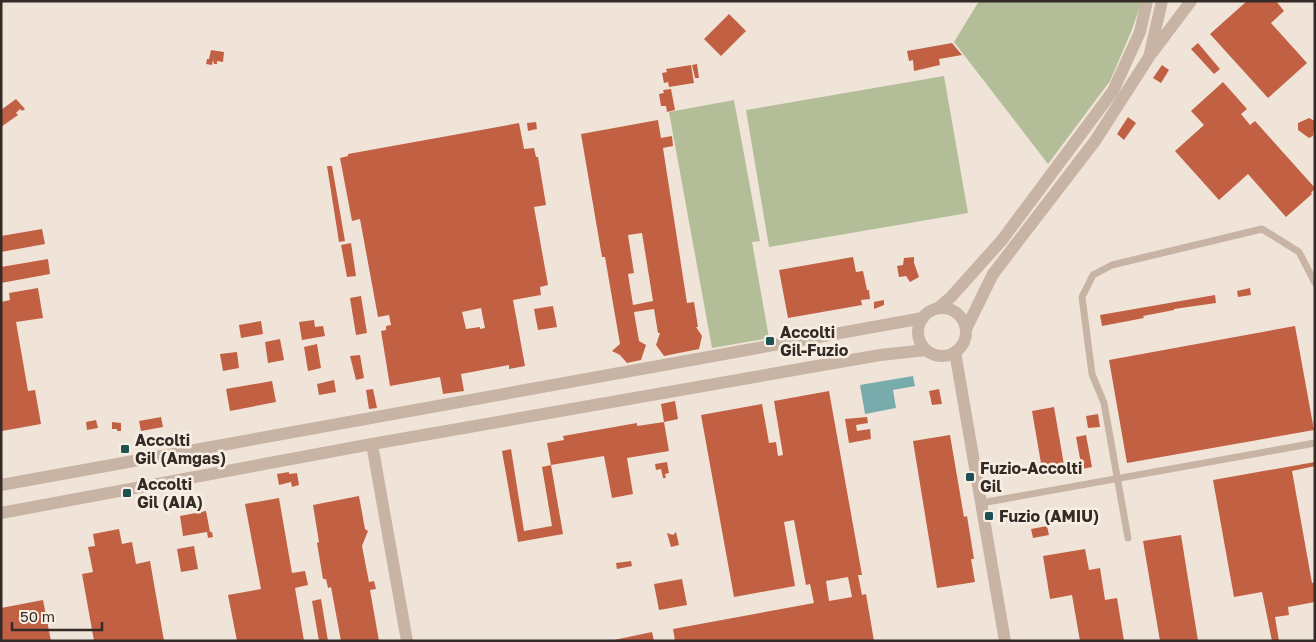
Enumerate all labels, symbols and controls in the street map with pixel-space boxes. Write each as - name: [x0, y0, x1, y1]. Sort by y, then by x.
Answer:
- place label: Accolti Gil-Fuzio: [780, 322, 849, 360]
- marker: Accolti Gil-Fuzio: [764, 335, 776, 347]
- place label: Accolti Gil (Amgas): [135, 430, 226, 468]
- marker: Accolti Gil (Amgas): [119, 443, 131, 455]
- place label: Fuzio-Accolti Gil: [980, 458, 1082, 496]
- marker: Fuzio-Accolti Gil: [964, 471, 976, 483]
- place label: Accolti Gil (AIA): [137, 474, 203, 512]
- marker: Accolti Gil (AIA): [121, 487, 133, 499]
- place label: Fuzio (AMIU): [999, 506, 1099, 526]
- marker: Fuzio (AMIU): [983, 510, 995, 522]
- scale bar: [12, 600, 102, 632]
- text: 50 m: [20, 607, 55, 625]

